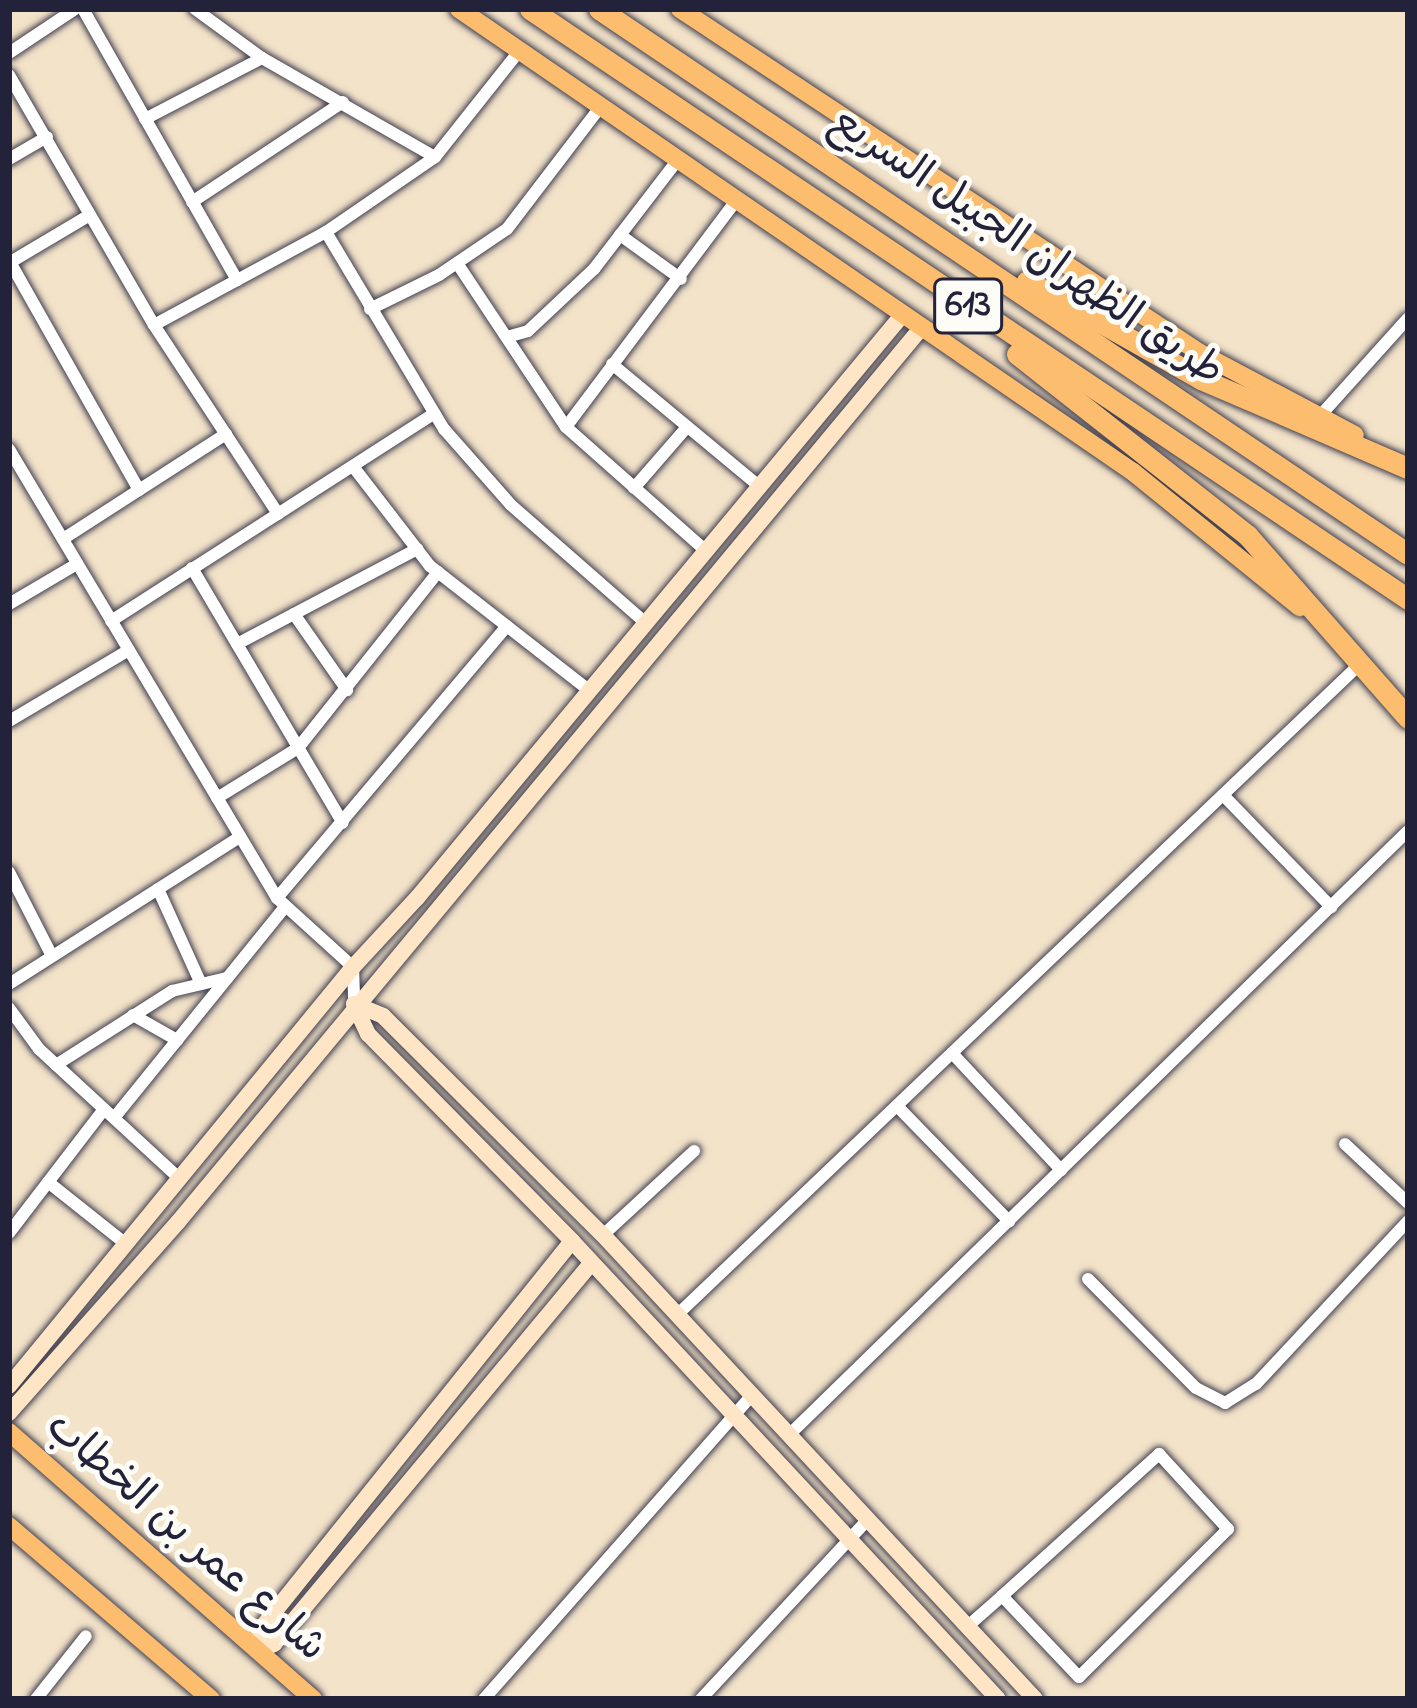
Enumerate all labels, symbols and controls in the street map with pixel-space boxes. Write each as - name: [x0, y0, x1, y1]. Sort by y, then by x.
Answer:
- street label: طريق الظهران الجبيل السريع: [820, 98, 1232, 398]
- road number: 613: [932, 273, 1004, 339]
- street label: شارع عمر بن الخطاب: [34, 1402, 336, 1674]

